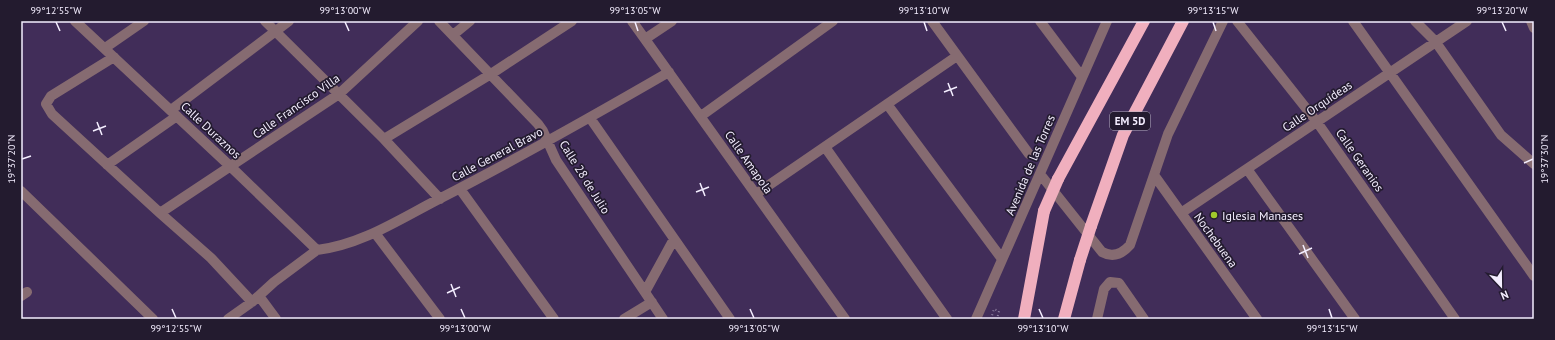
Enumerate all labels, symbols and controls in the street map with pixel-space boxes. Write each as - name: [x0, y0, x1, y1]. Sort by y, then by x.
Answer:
- text: 99°12'55"W: [30, 4, 82, 17]
- text: 99°13'00"W: [319, 4, 371, 17]
- text: 99°13'05"W: [609, 4, 661, 17]
- text: 99°13'10"W: [898, 4, 950, 17]
- text: 99°13'15"W: [1187, 4, 1239, 17]
- text: 99°13'20"W: [1476, 4, 1528, 17]
- street label: Calle Francisco Villa: [250, 70, 342, 142]
- street label: Calle Orquídeas: [1279, 77, 1355, 135]
- street label: Calle Duraznos: [178, 98, 244, 162]
- street label: Avenida de las Torres: [1002, 112, 1058, 218]
- road number: EM 5D: [1110, 112, 1150, 130]
- street label: Calle General Bravo: [449, 124, 545, 184]
- street label: Calle Geranios: [1333, 126, 1387, 194]
- street label: Calle Amapola: [722, 128, 776, 196]
- text: 19°37'20"N: [5, 134, 18, 184]
- text: 19°37'30"N: [1538, 134, 1551, 184]
- street label: Calle 28 de Julio: [556, 137, 614, 217]
- place label: Iglesia Manases: [1222, 208, 1303, 223]
- street label: Nochebuena: [1191, 210, 1241, 270]
- marker: Iglesia Manases: [1209, 210, 1219, 220]
- north arrow: [1481, 266, 1521, 306]
- text: N: [1499, 287, 1511, 303]
- text: 99°12'55"W: [150, 322, 202, 335]
- text: 99°13'00"W: [439, 322, 491, 335]
- text: 99°13'05"W: [728, 322, 780, 335]
- text: 99°13'10"W: [1017, 322, 1069, 335]
- text: 99°13'15"W: [1306, 322, 1358, 335]

